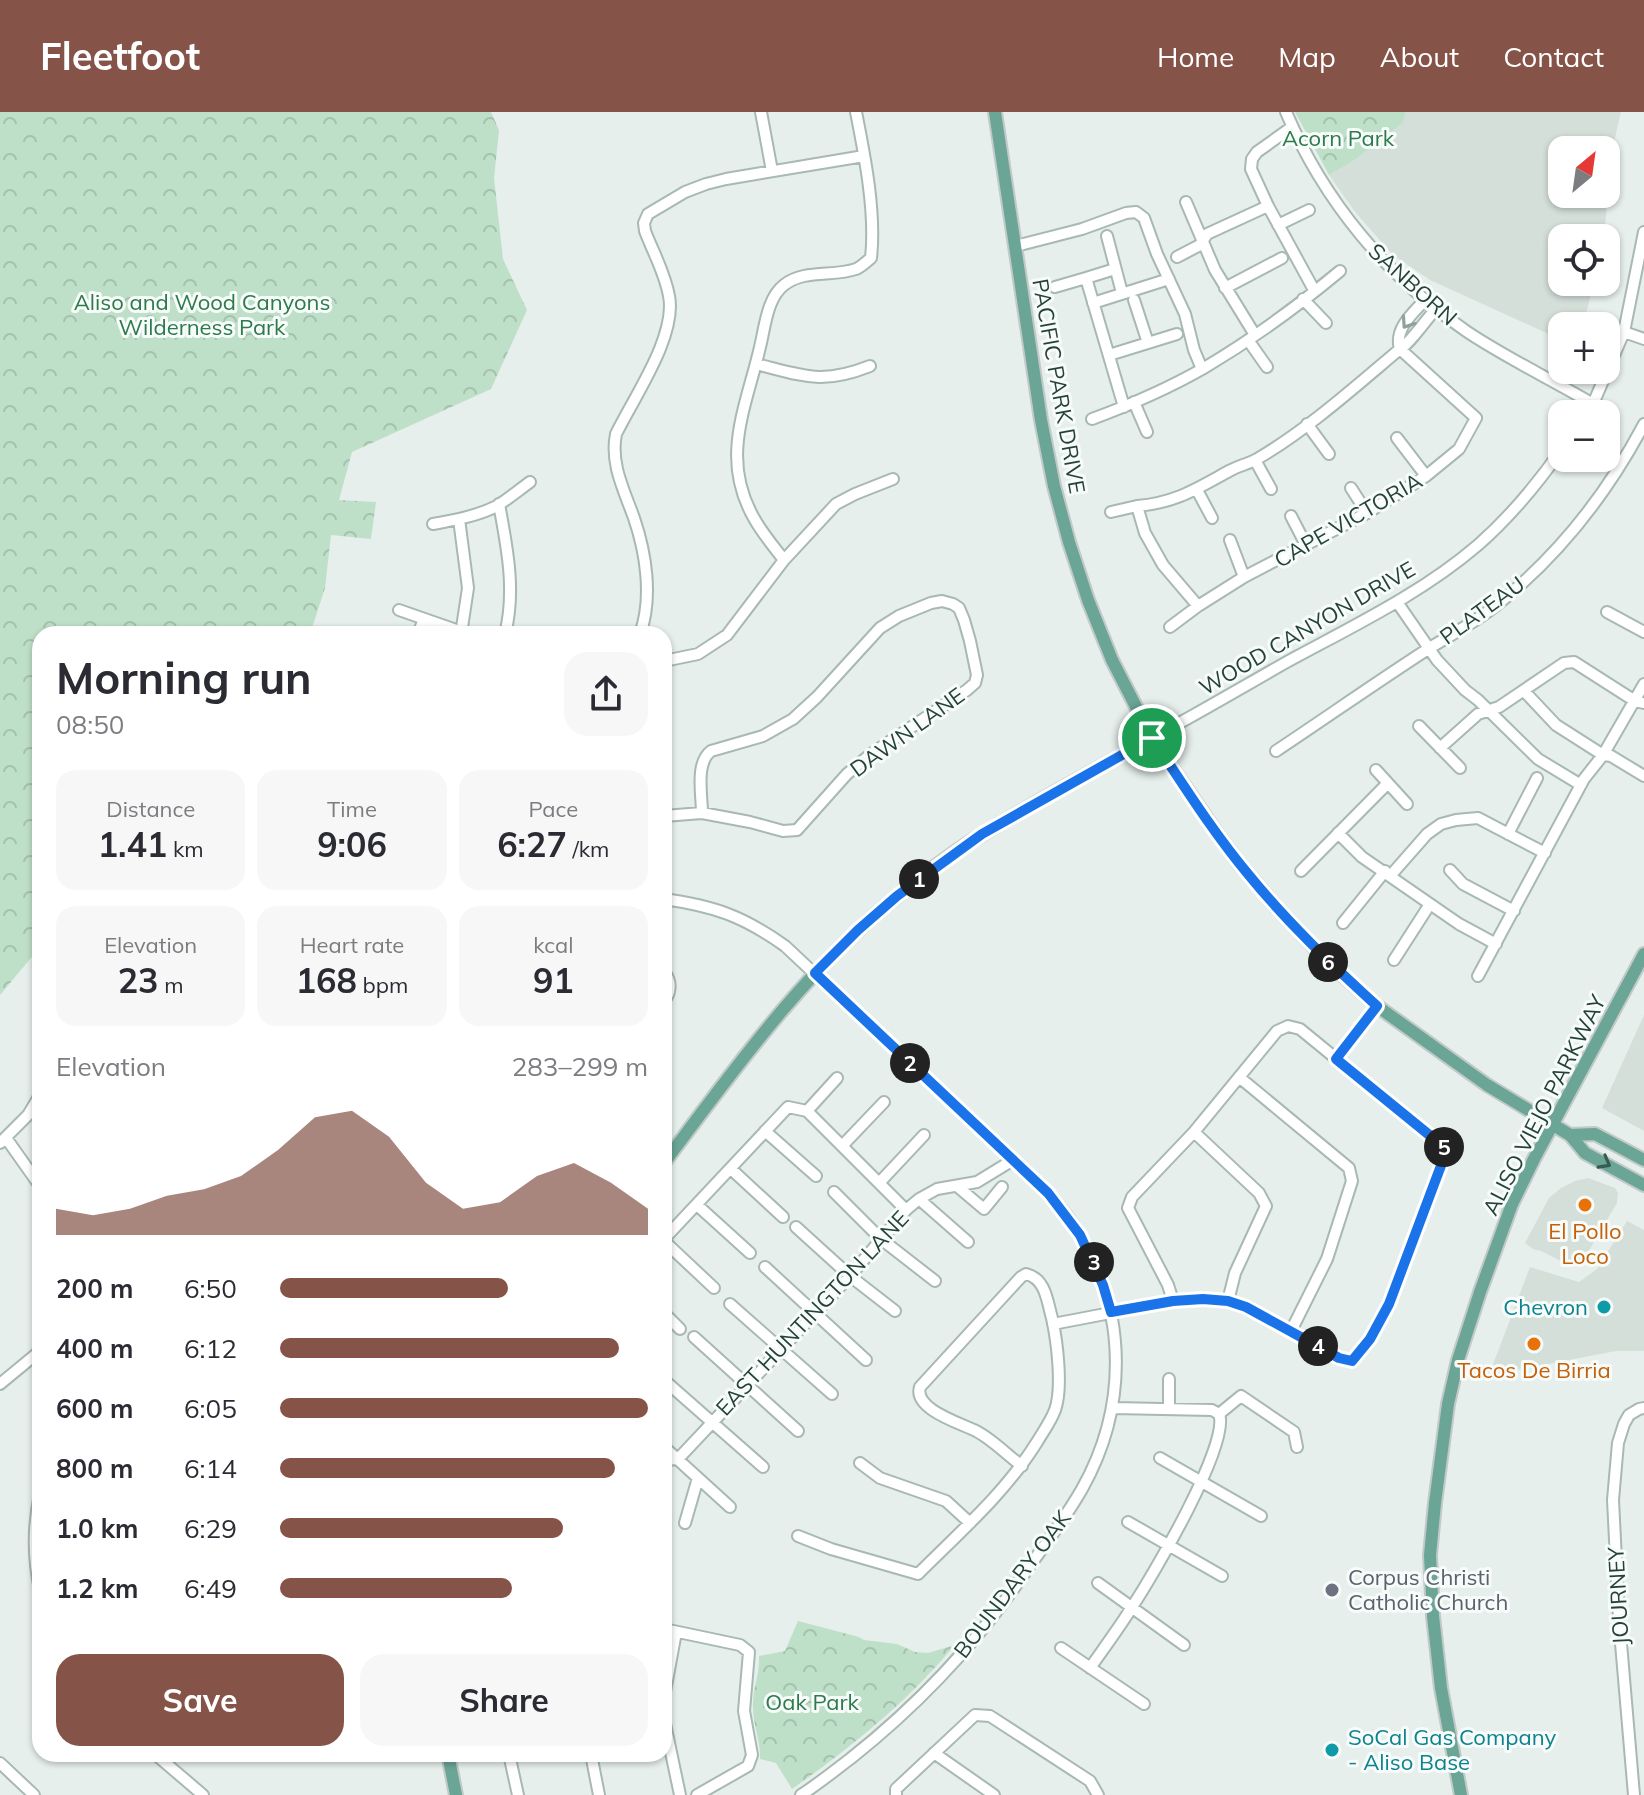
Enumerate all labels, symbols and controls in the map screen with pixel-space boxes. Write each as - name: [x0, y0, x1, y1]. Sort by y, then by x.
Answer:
- text: Fleetfoot: [40, 32, 200, 80]
- text: Home: [1157, 39, 1234, 74]
- text: Map: [1278, 39, 1336, 74]
- text: About: [1380, 39, 1459, 74]
- text: Contact: [1503, 39, 1604, 74]
- park label: Acorn Park: [1282, 124, 1395, 152]
- north arrow: [1548, 136, 1620, 208]
- map controls: [1548, 136, 1620, 472]
- button: locate: [1548, 224, 1620, 296]
- street label: SANBORN: [1363, 237, 1463, 331]
- street label: PACIFIC PARK DRIVE: [1026, 276, 1092, 496]
- park label: Aliso and Wood Canyons Wilderness Park: [74, 288, 330, 341]
- button: +: [1548, 312, 1620, 384]
- one-way arrow: [1402, 315, 1417, 329]
- button: −: [1548, 400, 1620, 472]
- street label: CAPE VICTORIA: [1269, 466, 1427, 574]
- street label: WOOD CANYON DRIVE: [1194, 555, 1420, 701]
- street label: PLATEAU: [1434, 570, 1530, 650]
- text: Morning run: [56, 650, 312, 705]
- button: share: [564, 652, 648, 736]
- street label: DAWN LANE: [844, 681, 970, 783]
- pin: [1118, 704, 1186, 772]
- text: 08:50: [56, 708, 124, 741]
- icon: arrive: [1130, 716, 1174, 760]
- text: Distance: [106, 795, 195, 823]
- text: Time: [327, 795, 377, 823]
- text: Pace: [529, 795, 578, 823]
- text: 1.41: [98, 823, 167, 866]
- text: 9:06: [317, 823, 387, 866]
- text: 6:27: [497, 823, 567, 866]
- text: km: [167, 835, 204, 863]
- text: /km: [567, 835, 609, 863]
- pin: 1: [899, 859, 939, 899]
- text: 1: [912, 865, 926, 893]
- text: Elevation: [104, 931, 197, 959]
- text: Heart rate: [300, 931, 404, 959]
- text: kcal: [533, 931, 573, 959]
- pin: 6: [1308, 942, 1348, 982]
- text: 6: [1321, 948, 1335, 976]
- text: 23: [118, 959, 159, 1002]
- text: 168: [296, 959, 357, 1002]
- text: 91: [533, 959, 574, 1002]
- text: m: [159, 971, 184, 999]
- text: bpm: [357, 971, 408, 999]
- street label: ALISO VIEJO PARKWAY: [1476, 990, 1612, 1220]
- pin: 2: [890, 1043, 930, 1083]
- text: 2: [903, 1049, 917, 1077]
- text: Elevation: [56, 1050, 166, 1083]
- text: 283–299 m: [512, 1050, 648, 1083]
- pin: 5: [1424, 1127, 1464, 1167]
- text: 5: [1437, 1133, 1451, 1161]
- one-way arrow: [1596, 1153, 1610, 1169]
- marker: El Pollo Loco: [1576, 1196, 1594, 1214]
- street label: EAST HUNTINGTON LANE: [710, 1205, 914, 1421]
- place label: El Pollo Loco: [1548, 1217, 1622, 1270]
- pin: 3: [1074, 1242, 1114, 1282]
- text: 3: [1087, 1248, 1101, 1276]
- text: 200 m: [56, 1272, 133, 1305]
- text: 6:50: [184, 1272, 237, 1305]
- place label: Chevron: [1503, 1293, 1588, 1321]
- marker: Chevron: [1595, 1298, 1613, 1316]
- pin: 4: [1298, 1326, 1338, 1366]
- text: 400 m: [56, 1332, 133, 1365]
- text: 6:12: [184, 1332, 237, 1365]
- text: 4: [1311, 1332, 1325, 1360]
- marker: Tacos De Birria: [1525, 1335, 1543, 1353]
- place label: Tacos De Birria: [1457, 1356, 1611, 1384]
- text: 600 m: [56, 1392, 133, 1425]
- text: 6:05: [184, 1392, 237, 1425]
- text: 800 m: [56, 1452, 133, 1485]
- text: 6:14: [184, 1452, 237, 1485]
- street label: BOUNDARY OAK: [947, 1504, 1077, 1663]
- text: 1.0 km: [56, 1512, 139, 1545]
- text: 6:29: [184, 1512, 237, 1545]
- street label: JOURNEY: [1601, 1546, 1635, 1646]
- place label: Corpus Christi Catholic Church: [1348, 1563, 1508, 1616]
- text: 1.2 km: [56, 1572, 139, 1605]
- text: 6:49: [184, 1572, 237, 1605]
- marker: Corpus Christi Catholic Church: [1323, 1581, 1341, 1599]
- button: Save: [56, 1654, 344, 1746]
- button: Share: [360, 1654, 648, 1746]
- park label: Oak Park: [765, 1688, 859, 1716]
- place label: SoCal Gas Company - Aliso Base: [1348, 1723, 1556, 1776]
- marker: SoCal Gas Company - Aliso Base: [1323, 1741, 1341, 1759]

